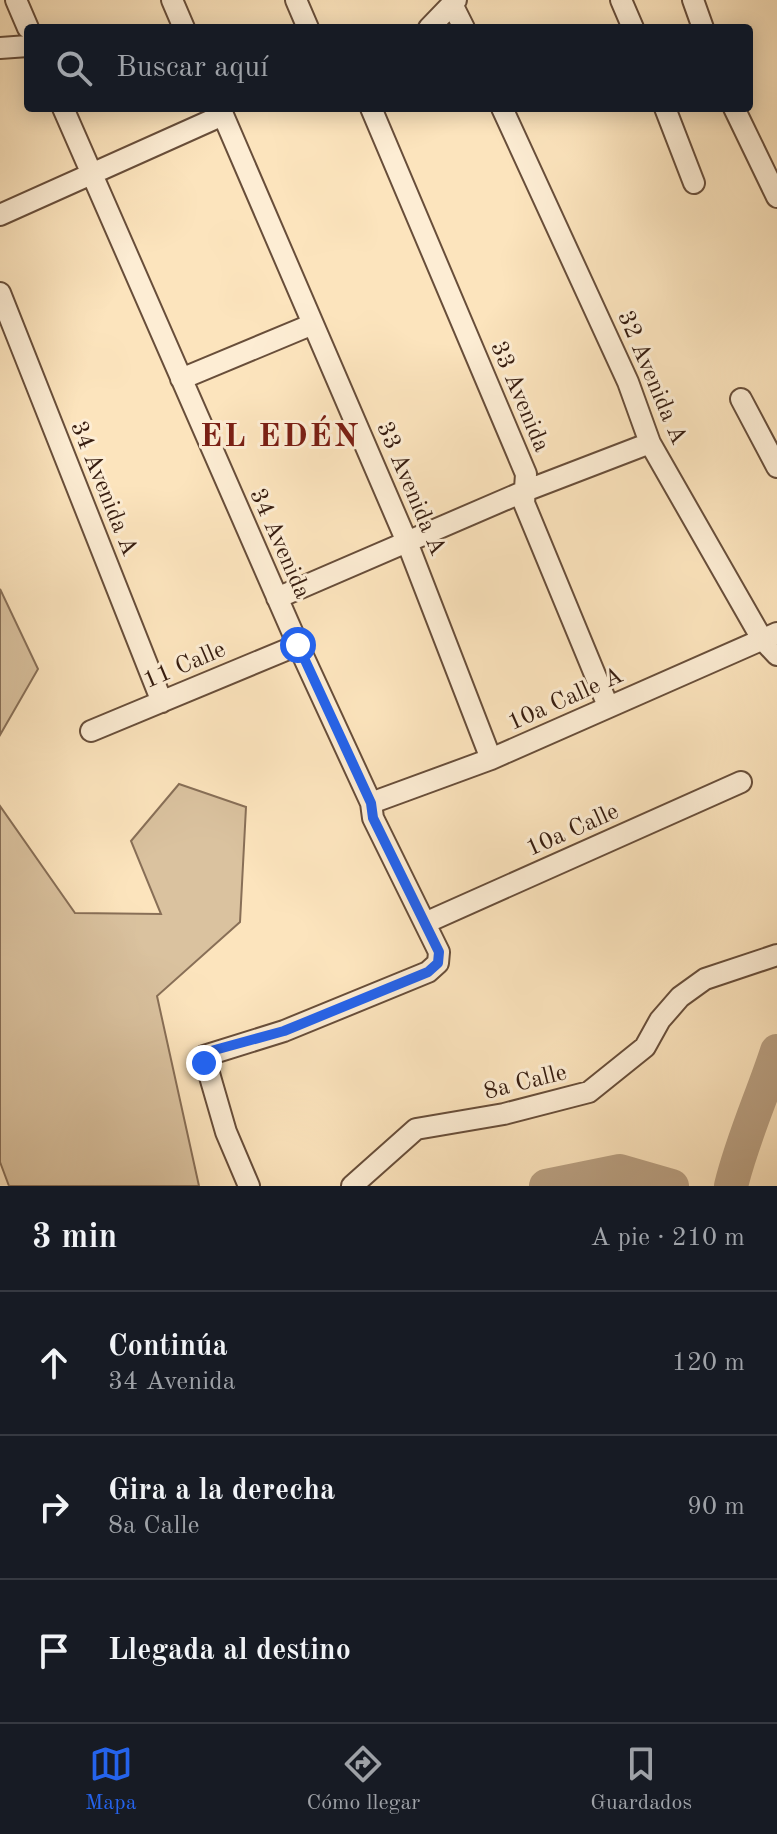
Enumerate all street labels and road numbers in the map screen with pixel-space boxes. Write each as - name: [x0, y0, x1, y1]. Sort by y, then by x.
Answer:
- street label: 32 Avenida A: [612, 307, 690, 448]
- street label: 33 Avenida: [485, 338, 553, 456]
- street label: 34 Avenida A: [65, 418, 141, 559]
- street label: 33 Avenida A: [371, 418, 449, 559]
- street label: 34 Avenida: [244, 485, 314, 603]
- street label: 11 Calle: [140, 638, 229, 694]
- street label: 10a Calle A: [505, 664, 627, 736]
- street label: 10a Calle: [523, 800, 623, 862]
- street label: 8a Calle: [482, 1061, 569, 1105]

